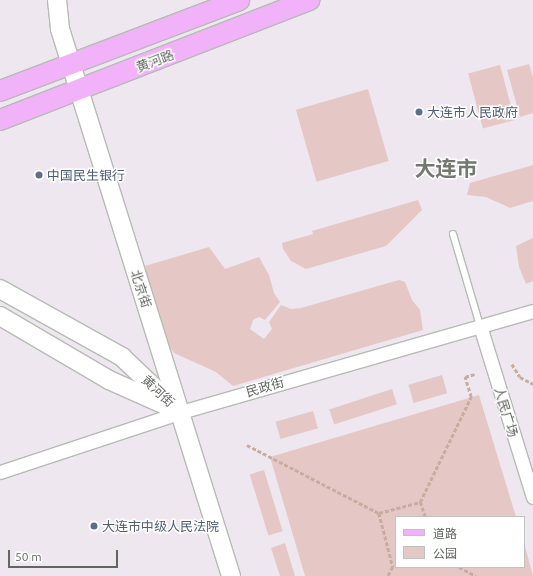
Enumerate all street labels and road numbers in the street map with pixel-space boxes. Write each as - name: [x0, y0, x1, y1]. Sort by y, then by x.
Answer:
- street label: 黄河路: [134, 47, 176, 75]
- street label: 北京街: [128, 268, 154, 310]
- street label: 黄河街: [138, 372, 178, 410]
- street label: 民政街: [244, 374, 286, 400]
- street label: 人民广场: [491, 385, 521, 439]

